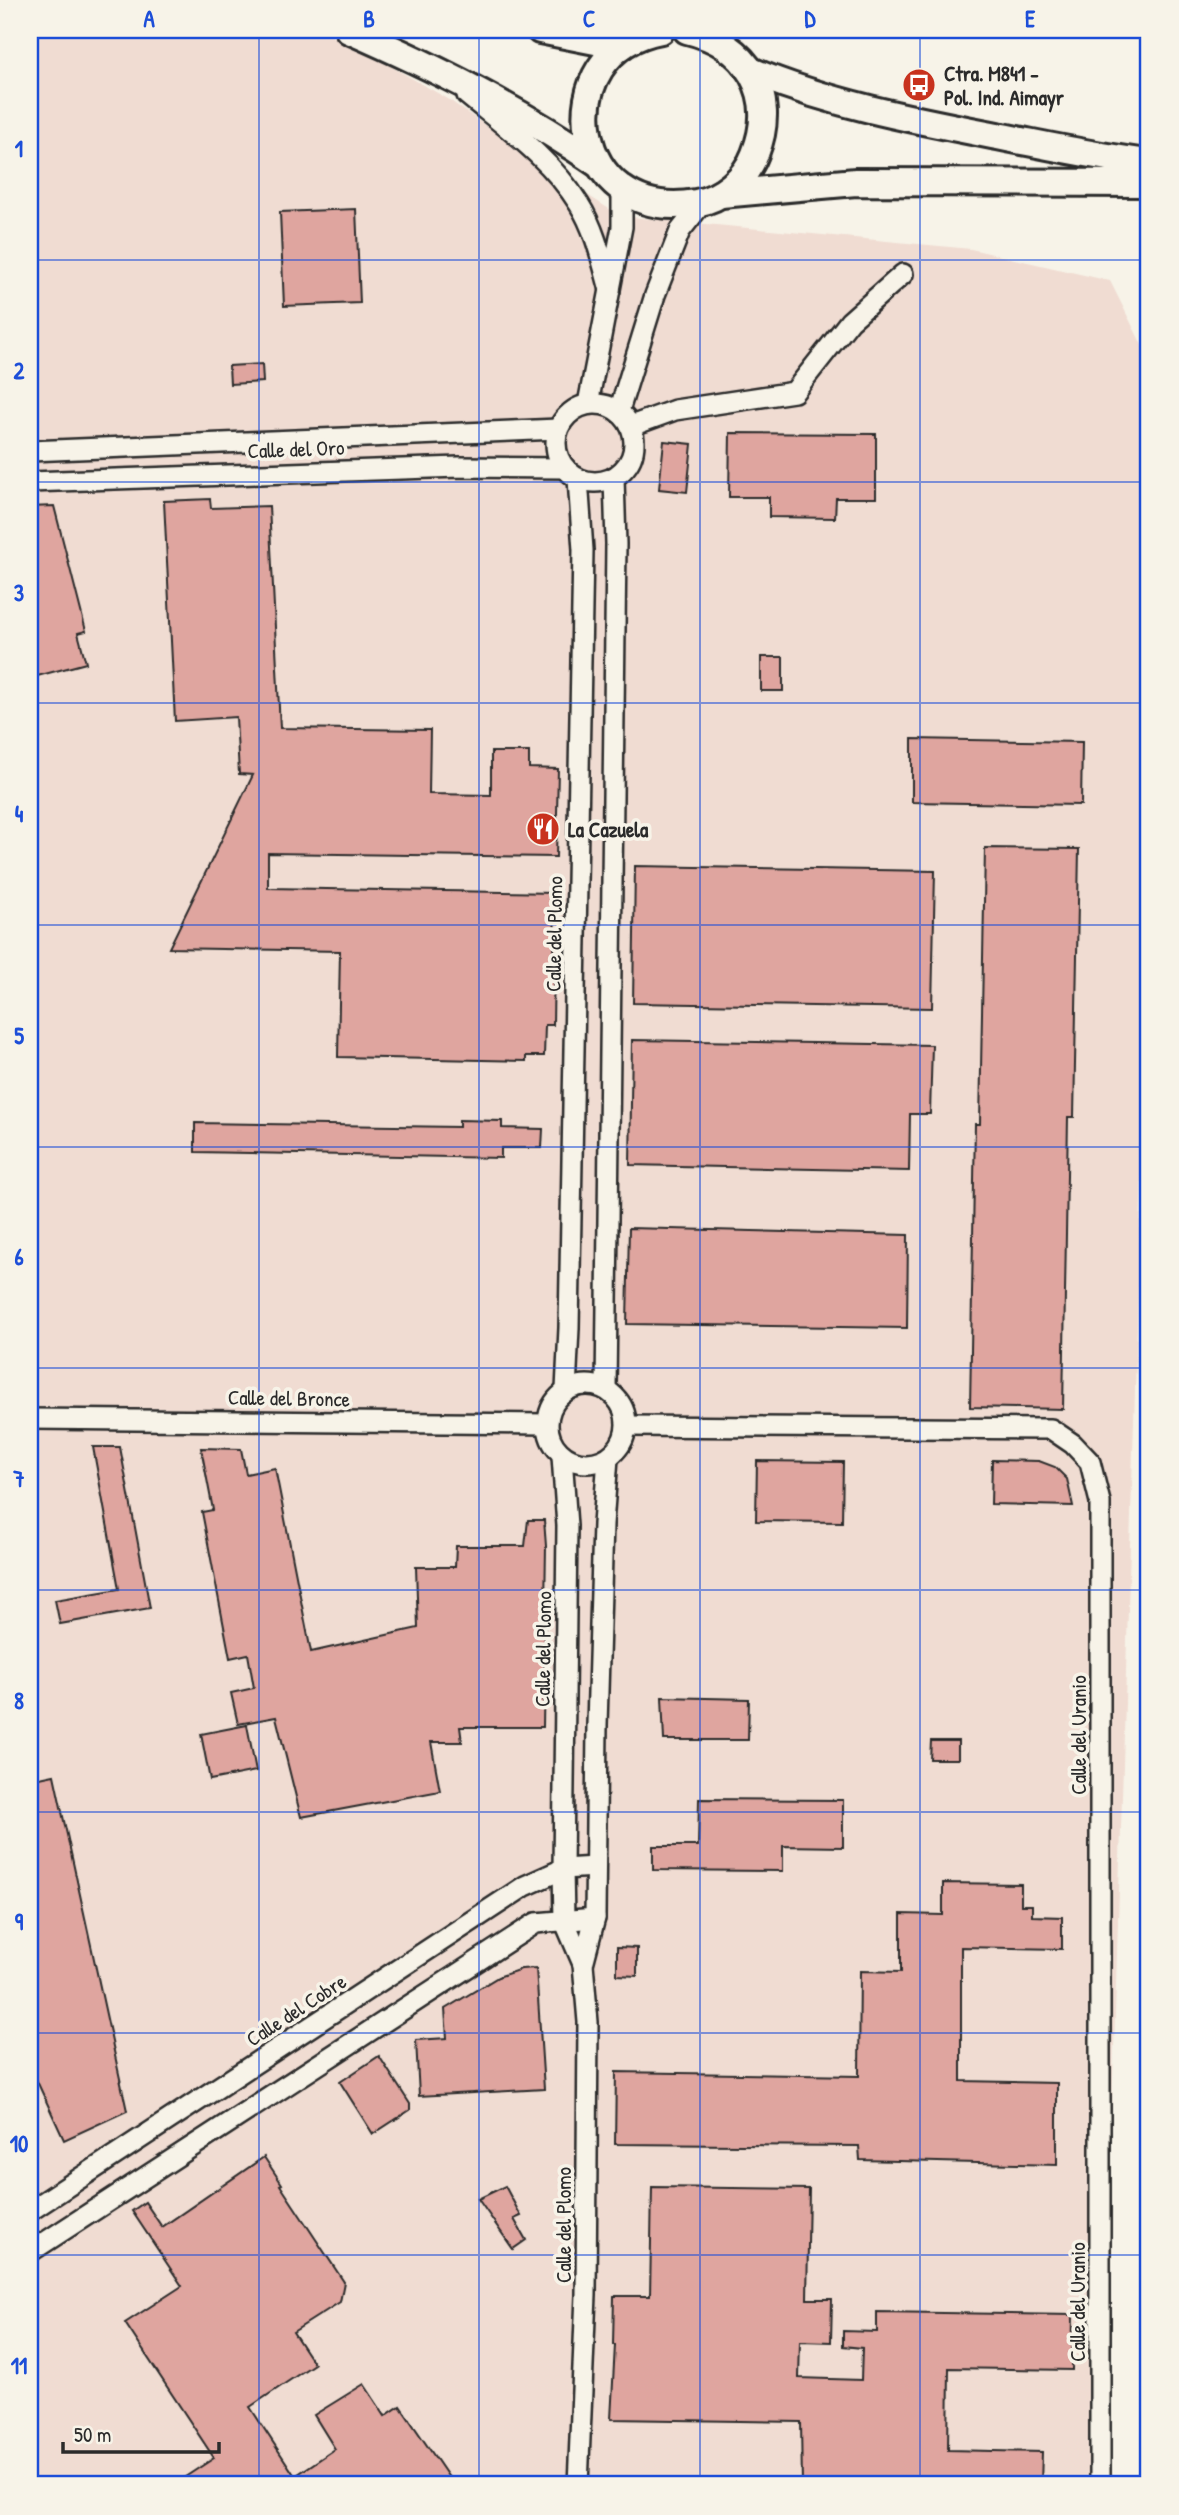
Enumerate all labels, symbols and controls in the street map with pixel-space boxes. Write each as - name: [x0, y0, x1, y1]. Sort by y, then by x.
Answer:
- text: A: [143, 3, 155, 34]
- text: B: [363, 3, 375, 34]
- text: C: [583, 3, 595, 34]
- text: D: [805, 3, 817, 34]
- text: E: [1025, 3, 1036, 34]
- place label: Ctra. M841 - Pol. Ind. Aimayr: [944, 59, 1065, 113]
- bus stop icon: Ctra. M841 - Pol. Ind. Aimayr: [900, 66, 938, 104]
- text: 1: [15, 133, 23, 164]
- text: 2: [14, 355, 25, 386]
- street label: Calle del Oro: [247, 433, 345, 465]
- text: 3: [14, 577, 24, 608]
- text: 4: [15, 798, 24, 829]
- restaurant icon: La Cazuela: [524, 810, 562, 848]
- place label: La Cazuela: [568, 815, 649, 844]
- street label: Calle del Plomo: [538, 876, 570, 992]
- text: 5: [14, 1020, 24, 1051]
- text: 6: [14, 1241, 24, 1272]
- street label: Calle del Bronce: [228, 1382, 350, 1414]
- text: 7: [12, 1463, 25, 1494]
- street label: Calle del Plomo: [527, 1591, 559, 1707]
- street label: Calle del Uranio: [1064, 1675, 1093, 1795]
- text: 8: [14, 1685, 24, 1716]
- text: 9: [15, 1906, 24, 1937]
- street label: Calle del Cobre: [240, 1967, 352, 2053]
- text: 10: [10, 2128, 28, 2159]
- street label: Calle del Plomo: [549, 2167, 578, 2283]
- street label: Calle del Uranio: [1063, 2242, 1092, 2362]
- text: 11: [11, 2350, 27, 2381]
- scale bar: [63, 2410, 219, 2454]
- text: 50 m: [74, 2420, 111, 2449]

